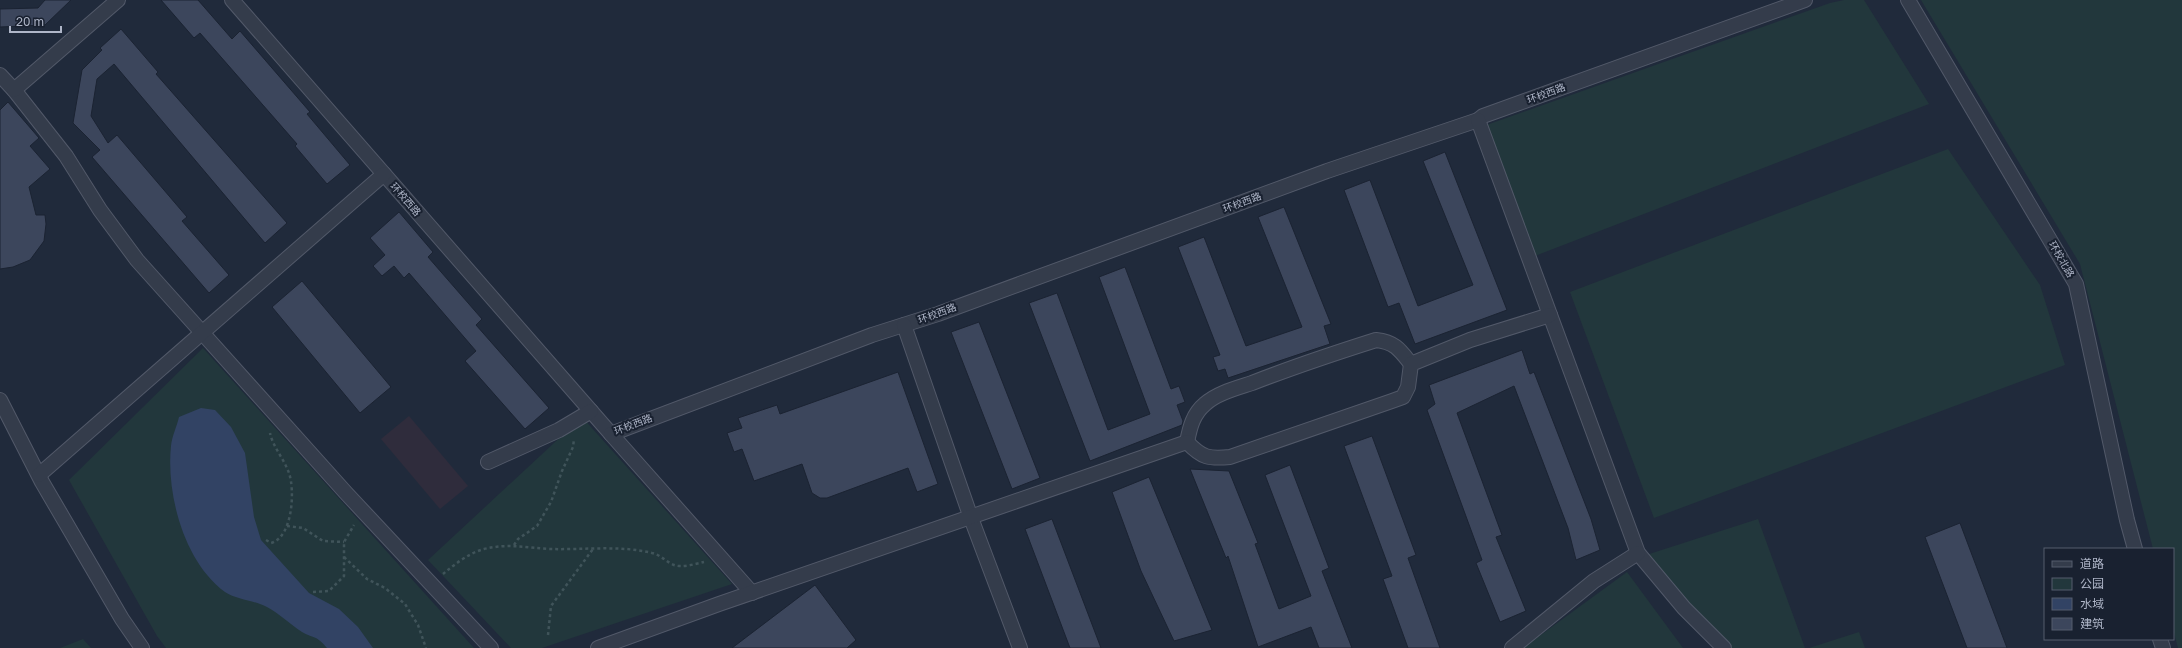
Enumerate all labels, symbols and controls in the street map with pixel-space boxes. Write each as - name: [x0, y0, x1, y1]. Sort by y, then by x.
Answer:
- scale bar: [10, 8, 61, 34]
- text: 20 m: [16, 14, 44, 29]
- street label: 环校西路: [1525, 81, 1567, 105]
- street label: 环校西路: [388, 180, 424, 218]
- street label: 环校西路: [1221, 190, 1263, 214]
- street label: 环校北路: [2047, 239, 2077, 279]
- street label: 环校西路: [916, 301, 958, 325]
- street label: 环校西路: [612, 411, 654, 437]
- legend: [2044, 548, 2174, 640]
- text: 道路: [2080, 556, 2104, 571]
- text: 公园: [2080, 576, 2104, 591]
- text: 水域: [2080, 596, 2104, 611]
- text: 建筑: [2080, 616, 2104, 631]

